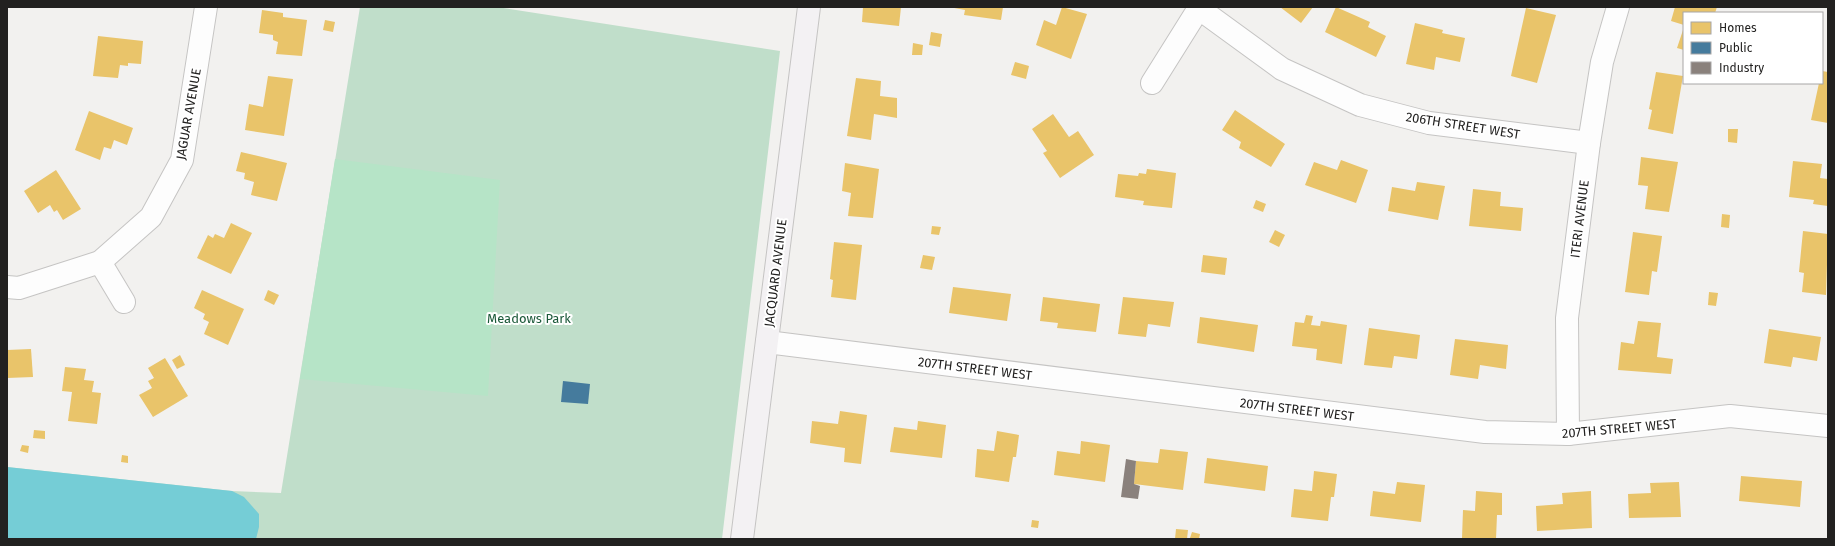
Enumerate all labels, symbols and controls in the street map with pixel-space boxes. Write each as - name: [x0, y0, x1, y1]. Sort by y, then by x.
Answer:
- legend: [1683, 12, 1823, 84]
- text: Homes: [1719, 21, 1757, 35]
- text: Public: [1719, 41, 1753, 55]
- text: Industry: [1719, 61, 1764, 75]
- street label: JAGUAR AVENUE: [173, 67, 204, 161]
- street label: 206TH STREET WEST: [1405, 109, 1521, 142]
- street label: ITERI AVENUE: [1567, 179, 1592, 259]
- street label: JACQUARD AVENUE: [761, 218, 790, 328]
- park label: Meadows Park: [487, 311, 571, 326]
- street label: 207TH STREET WEST: [917, 354, 1033, 383]
- street label: 207TH STREET WEST: [1239, 395, 1355, 424]
- street label: 207TH STREET WEST: [1561, 416, 1677, 441]

